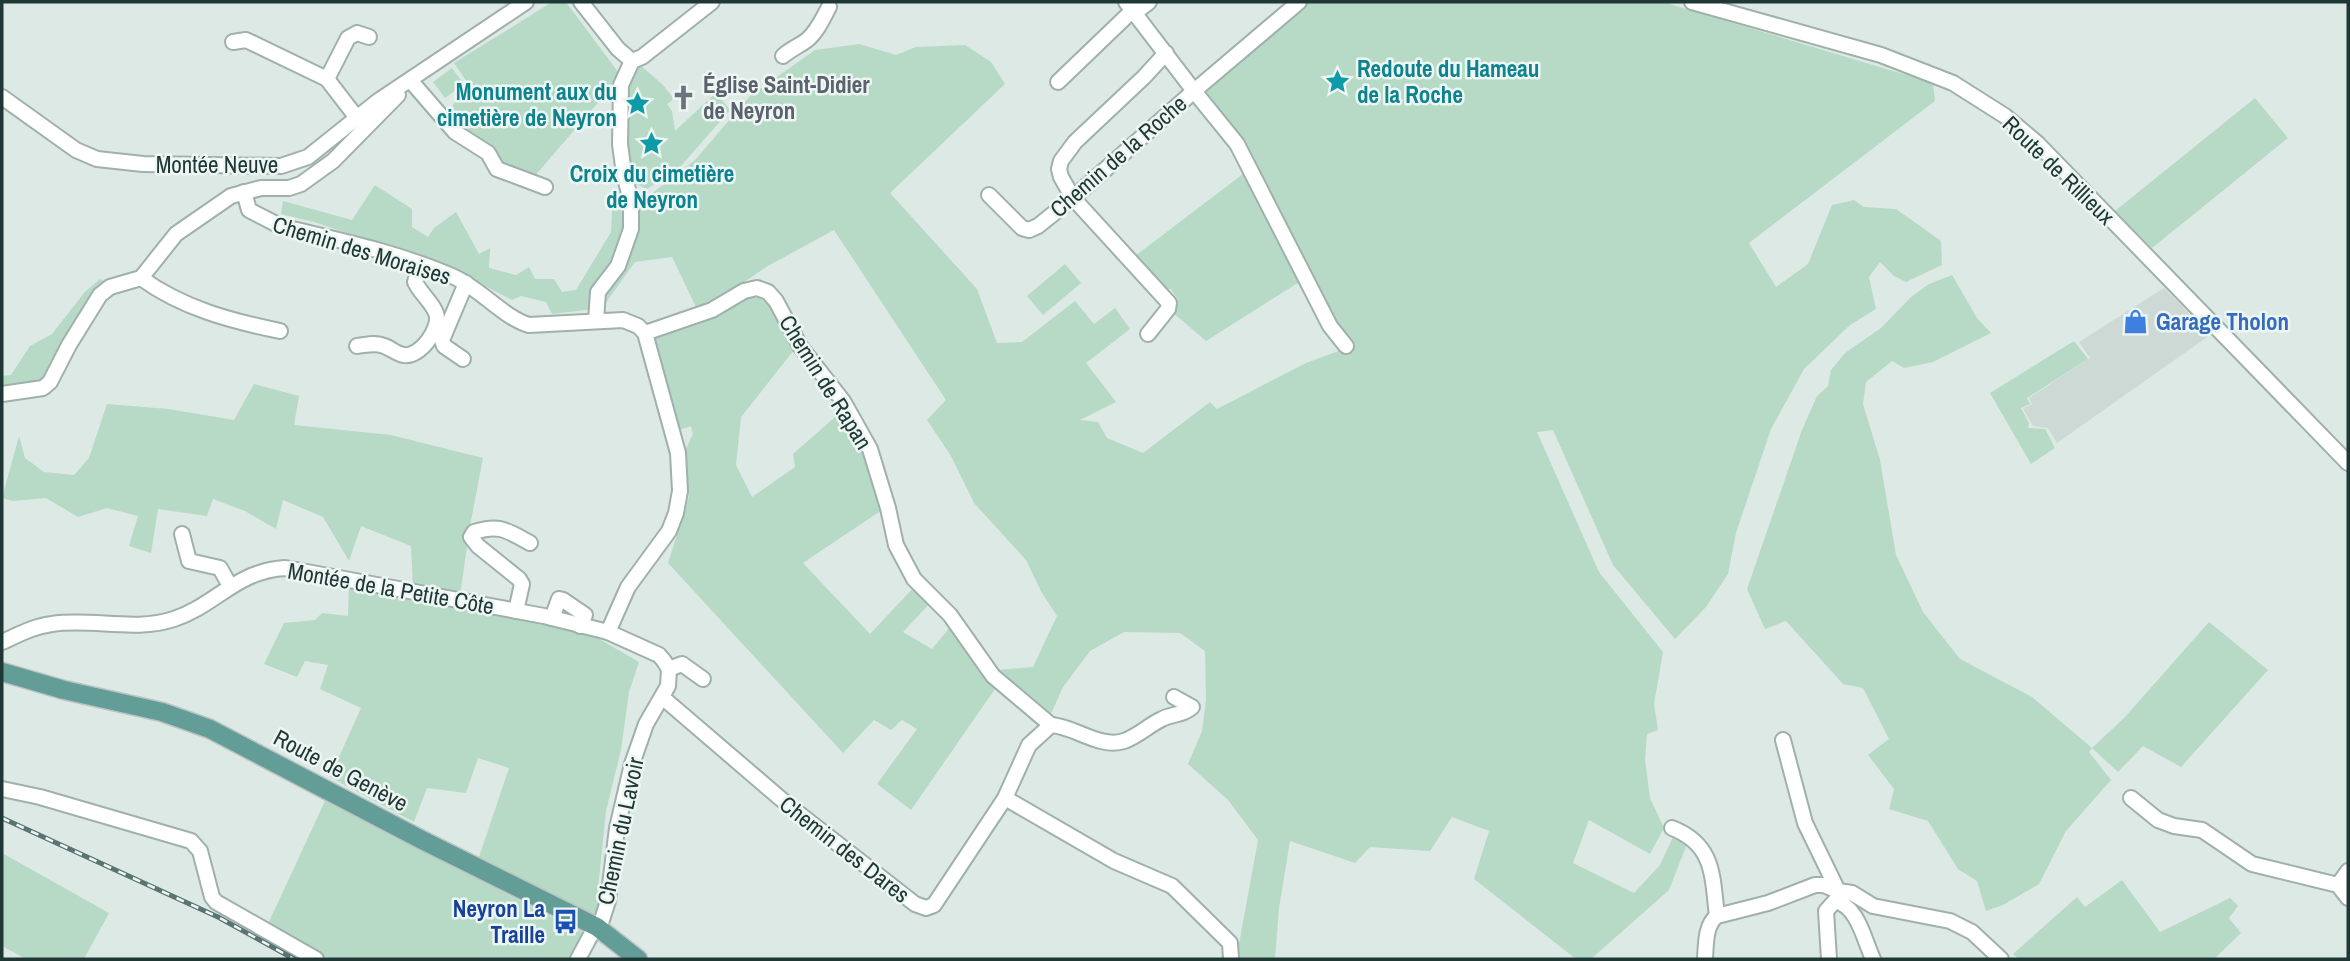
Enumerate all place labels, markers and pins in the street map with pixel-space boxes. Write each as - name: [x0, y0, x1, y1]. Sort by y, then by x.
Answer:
- place label: Redoute du Hameau de la Roche: [1357, 53, 1539, 110]
- place icon: Redoute du Hameau de la Roche: [1323, 67, 1351, 95]
- place label: Église Saint-Didier de Neyron: [703, 69, 870, 126]
- place label: Monument aux du cimetière de Neyron: [437, 76, 617, 133]
- church icon: Église Saint-Didier de Neyron: [669, 83, 697, 111]
- place icon: Monument aux du cimetière de Neyron: [623, 90, 651, 118]
- place icon: Croix du cimetière de Neyron: [638, 129, 666, 157]
- place label: Croix du cimetière de Neyron: [570, 158, 734, 215]
- place label: Garage Tholon: [2156, 306, 2289, 337]
- shop icon: Garage Tholon: [2122, 307, 2150, 335]
- place label: Neyron La Traille: [453, 893, 546, 950]
- bus stop icon: Neyron La Traille: [551, 907, 579, 935]

